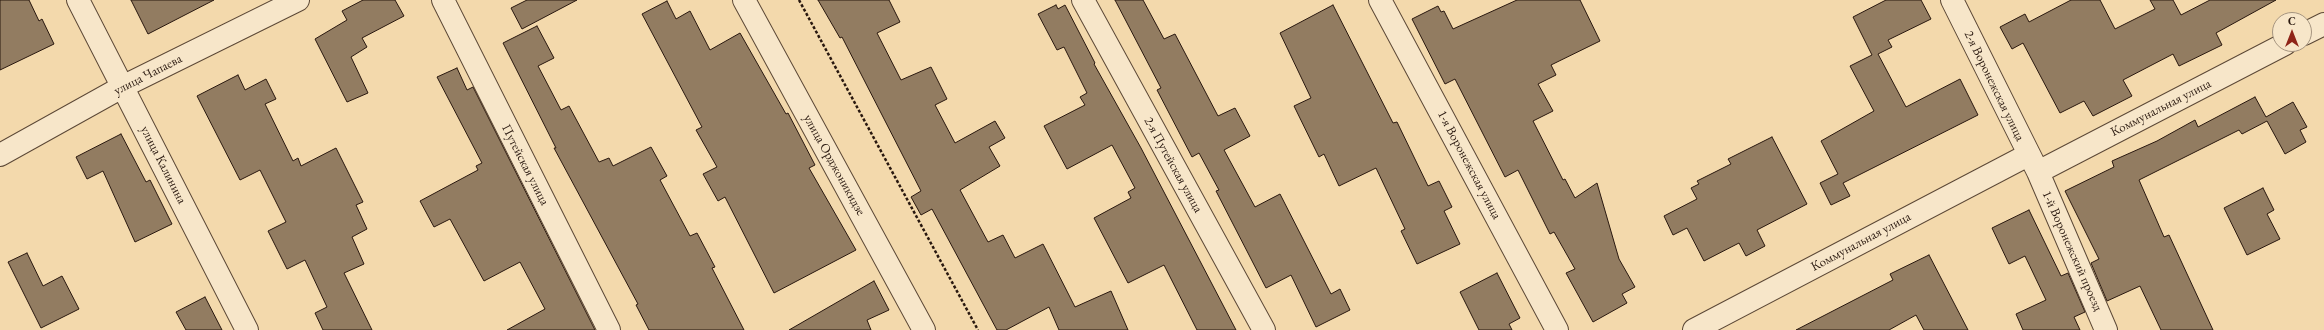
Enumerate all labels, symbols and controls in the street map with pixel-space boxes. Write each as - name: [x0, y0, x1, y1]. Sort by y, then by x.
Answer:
- north arrow: [2272, 12, 2312, 52]
- text: С: [2288, 14, 2296, 28]
- street label: 2-я Воронежская улица: [1960, 28, 2028, 144]
- street label: улица Чапаева: [111, 51, 185, 99]
- street label: Коммунальная улица: [2108, 76, 2214, 140]
- street label: 1-я Воронежская улица: [1434, 108, 1504, 222]
- street label: улица Орджоникидзе: [800, 112, 868, 218]
- street label: 2-я Путейская улица: [1140, 114, 1206, 216]
- street label: Путейская улица: [498, 122, 552, 208]
- street label: улица Калинина: [137, 123, 189, 207]
- street label: 1-й Воронежский проезд: [2038, 188, 2106, 314]
- street label: Коммунальная улица: [1809, 209, 1913, 275]

